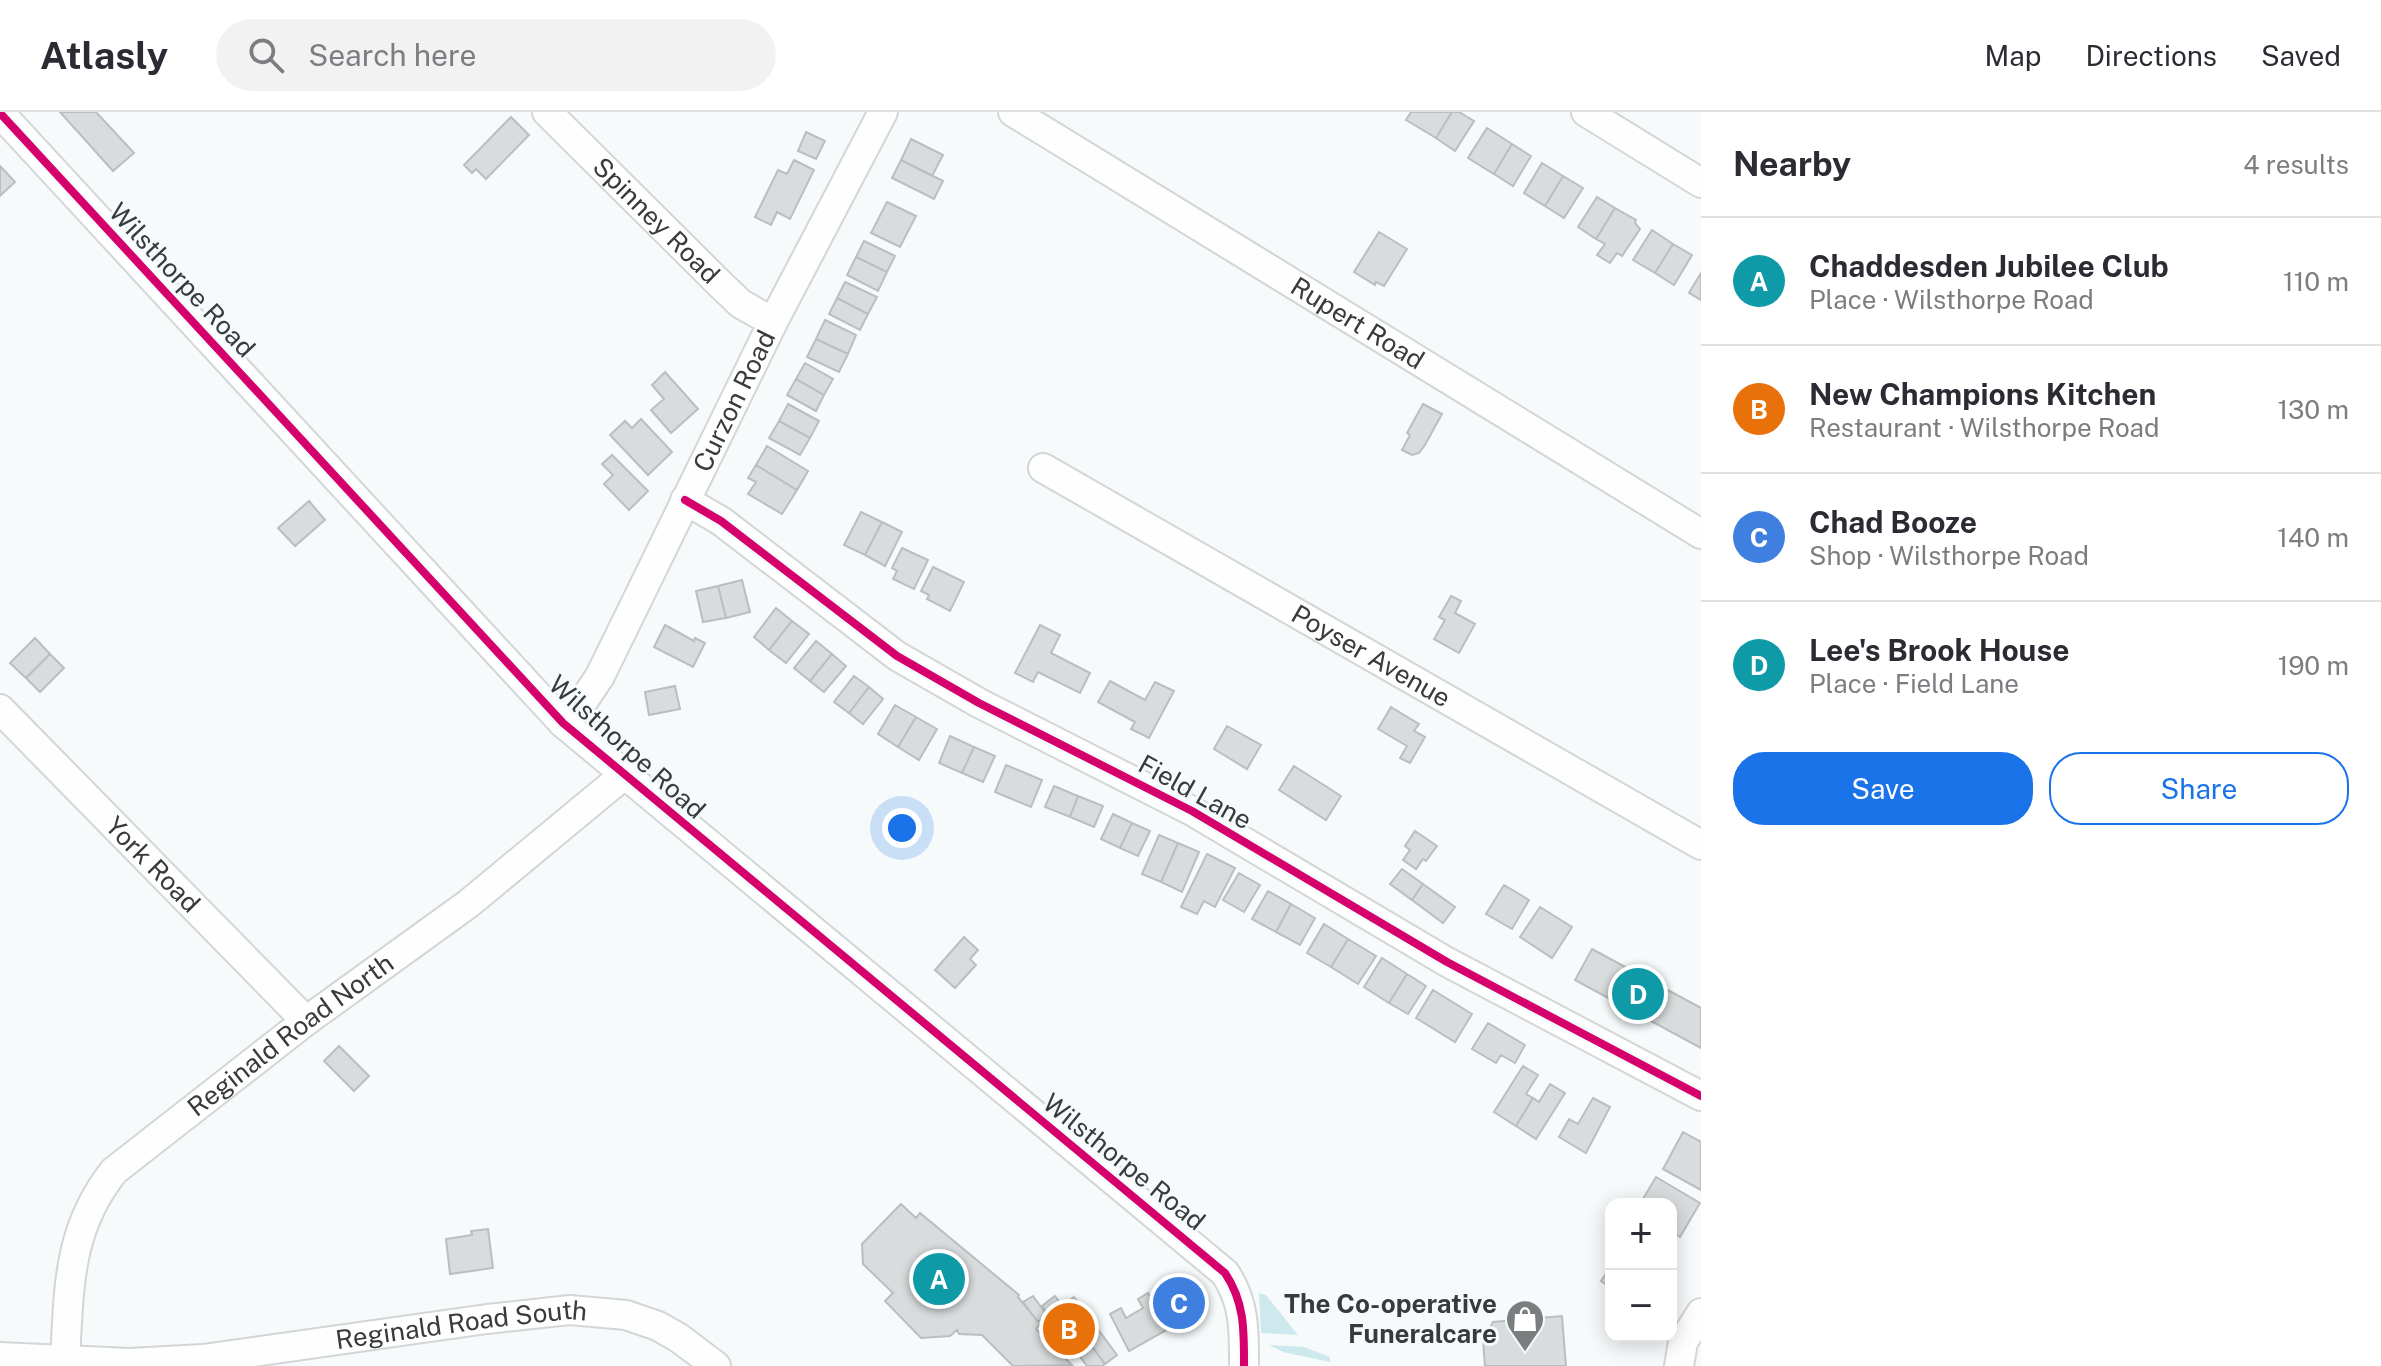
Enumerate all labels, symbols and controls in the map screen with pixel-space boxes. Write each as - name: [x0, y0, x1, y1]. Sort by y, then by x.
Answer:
- search box: [216, 19, 776, 91]
- text: Atlasly: [40, 33, 168, 78]
- icon: search: [244, 33, 288, 77]
- text: Search here: [308, 37, 477, 73]
- text: Map: [1985, 39, 2041, 72]
- text: Directions: [2085, 39, 2217, 72]
- text: Saved: [2261, 39, 2341, 72]
- text: Nearby: [1733, 144, 1851, 184]
- text: 4 results: [2243, 149, 2349, 180]
- street label: Spinney Road: [587, 151, 726, 290]
- street label: Wilsthorpe Road: [103, 196, 262, 363]
- text: Chaddesden Jubilee Club: [1809, 248, 2169, 284]
- text: A: [1750, 266, 1768, 297]
- text: 110 m: [2283, 266, 2349, 297]
- street label: Rupert Road: [1285, 270, 1430, 375]
- text: Place · Wilsthorpe Road: [1809, 284, 2094, 315]
- street label: Curzon Road: [686, 325, 782, 477]
- text: New Champions Kitchen: [1809, 376, 2156, 412]
- text: B: [1750, 394, 1768, 425]
- text: 130 m: [2277, 394, 2349, 425]
- text: Restaurant · Wilsthorpe Road: [1809, 412, 2159, 443]
- text: Chad Booze: [1809, 504, 1977, 540]
- text: C: [1750, 522, 1768, 553]
- text: 140 m: [2277, 522, 2349, 553]
- text: Shop · Wilsthorpe Road: [1809, 540, 2089, 571]
- street label: Poyser Avenue: [1286, 598, 1456, 713]
- text: Lee's Brook House: [1809, 632, 2070, 668]
- text: D: [1750, 650, 1768, 681]
- text: 190 m: [2278, 650, 2349, 681]
- street label: Wilsthorpe Road: [543, 668, 712, 825]
- text: Place · Field Lane: [1809, 668, 2019, 699]
- street label: Field Lane: [1133, 748, 1257, 835]
- button: Save: [1733, 752, 2033, 825]
- button: Share: [2049, 752, 2349, 825]
- your location: [882, 808, 922, 848]
- street label: York Road: [99, 810, 207, 919]
- street label: Reginald Road North: [181, 947, 399, 1123]
- pin: D: [1612, 964, 1664, 1024]
- street label: Wilsthorpe Road: [1037, 1087, 1212, 1236]
- map controls: [1605, 1198, 1677, 1342]
- button: +: [1605, 1198, 1677, 1270]
- pin: A: [913, 1249, 965, 1309]
- button: −: [1605, 1270, 1677, 1342]
- pin: C: [1153, 1273, 1205, 1333]
- place label: The Co-operative Funeralcare: [1284, 1288, 1497, 1349]
- street label: Reginald Road South: [334, 1294, 588, 1355]
- shop icon: The Co-operative Funeralcare: [1504, 1298, 1546, 1353]
- pin: B: [1043, 1299, 1095, 1359]

